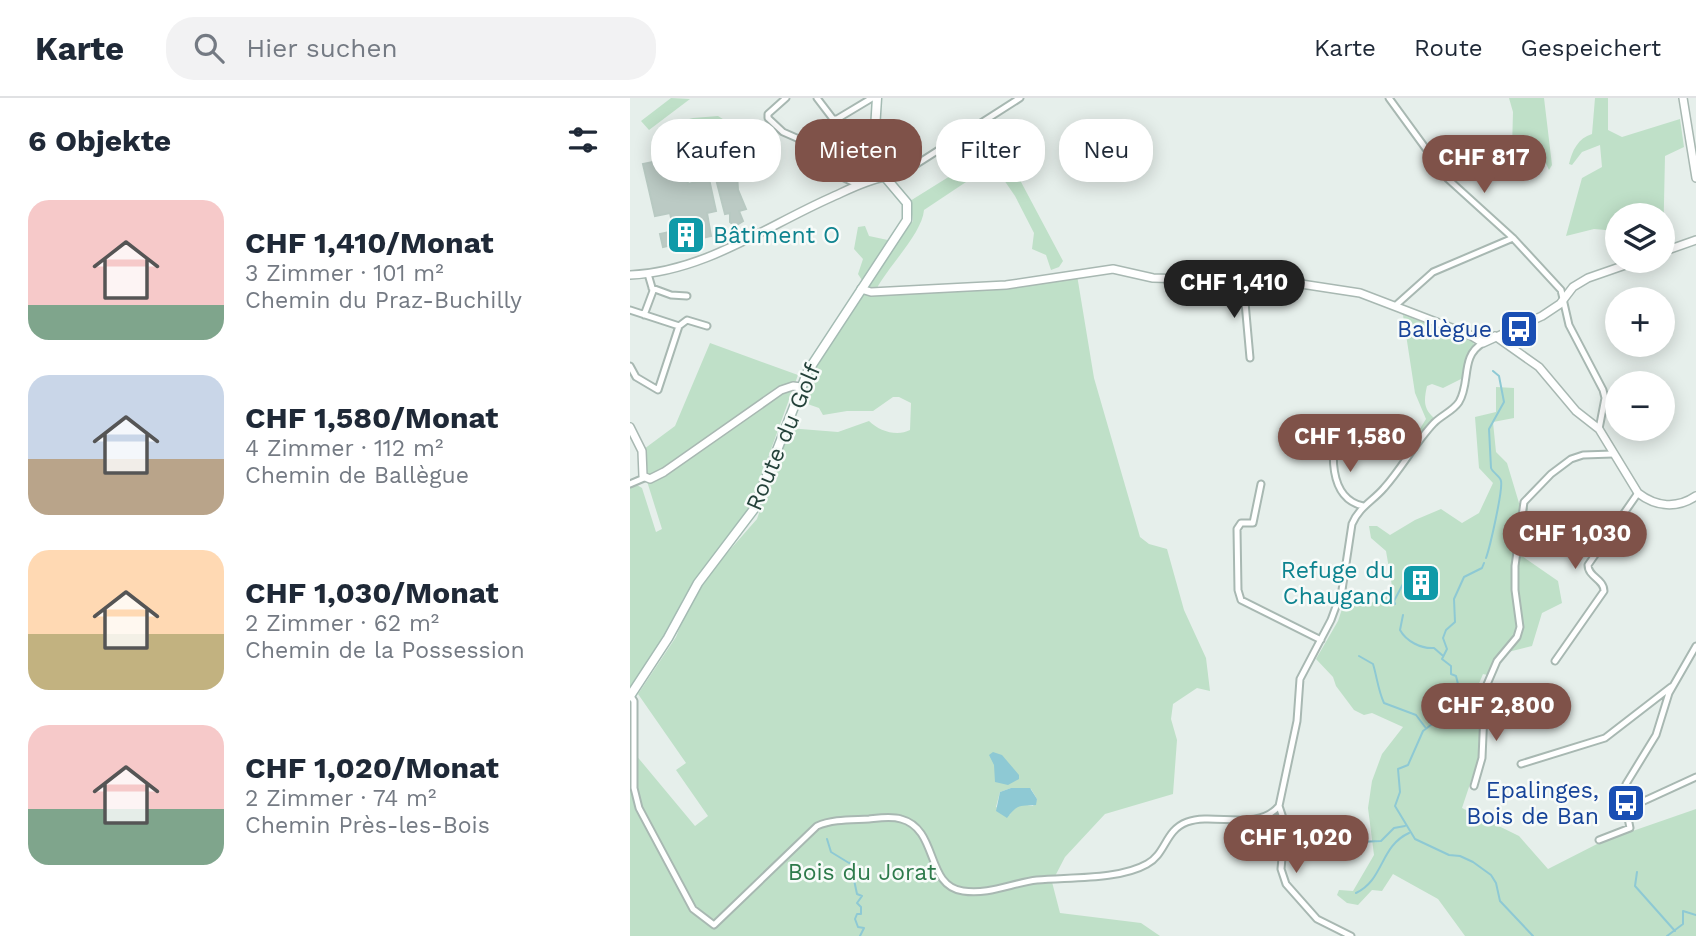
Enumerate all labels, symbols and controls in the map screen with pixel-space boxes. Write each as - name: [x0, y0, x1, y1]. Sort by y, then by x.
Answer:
- search box: [166, 17, 656, 80]
- text: Karte: [35, 29, 124, 68]
- icon: search: [190, 29, 228, 67]
- text: Hier suchen: [246, 33, 398, 63]
- text: Karte: [1314, 34, 1376, 62]
- text: Route: [1414, 34, 1483, 62]
- text: Gespeichert: [1521, 34, 1661, 62]
- chip: Kaufen: [651, 119, 781, 182]
- chip: Mieten: [795, 119, 922, 182]
- chip: Filter: [936, 119, 1045, 182]
- chip: Neu: [1059, 119, 1153, 182]
- icon: filters: [564, 121, 602, 159]
- text: 6 Objekte: [28, 123, 171, 158]
- pin: CHF 817: [1419, 136, 1549, 195]
- text: CHF 817: [1438, 144, 1530, 171]
- map controls: [1605, 203, 1675, 441]
- button: layers: [1605, 203, 1675, 273]
- building icon: Bâtiment O: [665, 214, 707, 256]
- place label: Bâtiment O: [713, 222, 840, 249]
- text: CHF 1,410/Monat: [245, 225, 494, 260]
- icon: home: [84, 228, 168, 312]
- text: 3 Zimmer · 101 m²: [245, 260, 444, 287]
- pin: CHF 1,410: [1154, 260, 1314, 320]
- text: CHF 1,410: [1180, 269, 1288, 296]
- text: Chemin du Praz-Buchilly: [245, 287, 522, 314]
- button: +: [1605, 287, 1675, 357]
- bus stop icon: Ballègue: [1498, 308, 1540, 350]
- place label: Ballègue: [1397, 316, 1492, 343]
- street label: Route du Golf: [740, 360, 826, 515]
- button: −: [1605, 371, 1675, 441]
- text: CHF 1,580/Monat: [245, 400, 498, 435]
- icon: home: [84, 403, 168, 487]
- pin: CHF 1,580: [1270, 414, 1430, 474]
- text: CHF 1,580: [1294, 423, 1406, 450]
- text: 4 Zimmer · 112 m²: [245, 435, 443, 462]
- text: Chemin de Ballègue: [245, 462, 469, 489]
- pin: CHF 1,030: [1495, 512, 1655, 571]
- text: CHF 1,030: [1519, 520, 1631, 547]
- place label: Refuge du Chaugand: [1281, 557, 1394, 610]
- building icon: Refuge du Chaugand: [1400, 562, 1442, 604]
- text: CHF 1,030/Monat: [245, 575, 499, 610]
- icon: home: [84, 578, 168, 662]
- text: 2 Zimmer · 62 m²: [245, 610, 439, 637]
- text: Chemin de la Possession: [245, 637, 525, 664]
- pin: CHF 2,800: [1416, 684, 1576, 743]
- text: CHF 2,800: [1437, 692, 1555, 719]
- text: CHF 1,020/Monat: [245, 750, 499, 785]
- icon: home: [84, 753, 168, 837]
- place label: Epalinges, Bois de Ban: [1466, 777, 1599, 830]
- bus stop icon: Epalinges, Bois de Ban: [1605, 782, 1647, 824]
- text: 2 Zimmer · 74 m²: [245, 785, 436, 812]
- text: Chemin Près-les-Bois: [245, 812, 490, 839]
- pin: CHF 1,020: [1216, 816, 1376, 875]
- text: CHF 1,020: [1240, 824, 1352, 851]
- park label: Bois du Jorat: [788, 859, 937, 886]

